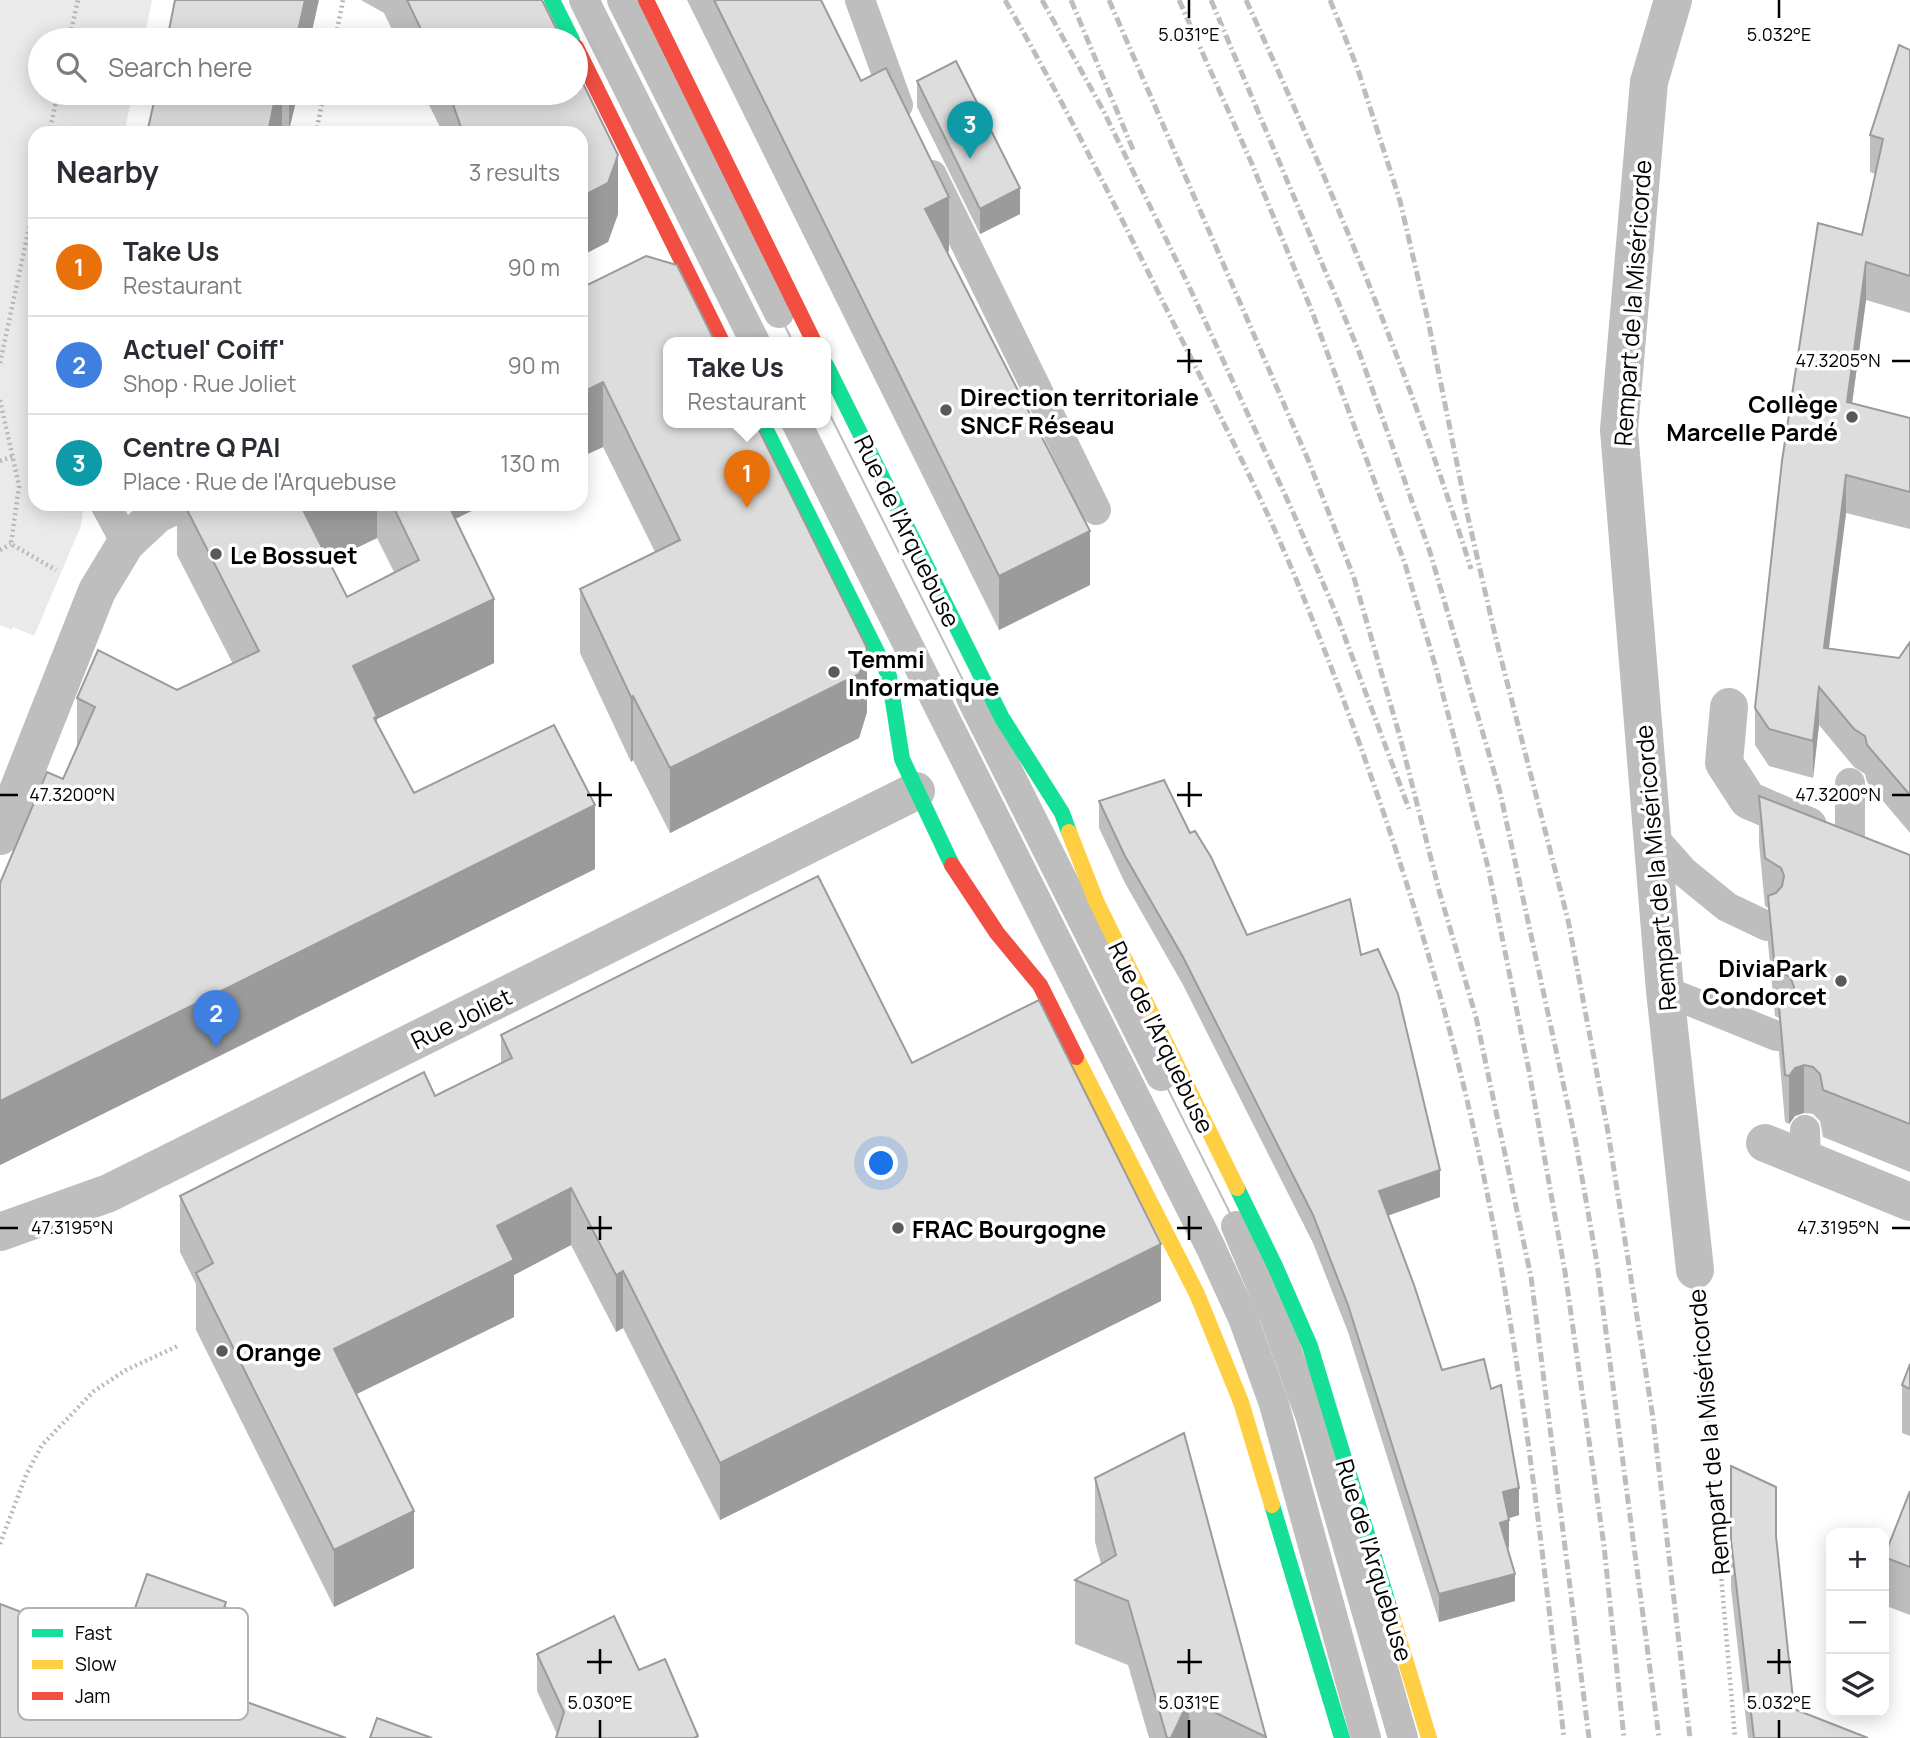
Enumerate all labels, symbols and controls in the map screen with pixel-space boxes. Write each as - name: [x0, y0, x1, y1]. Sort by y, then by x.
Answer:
- text: 5.031°E: [1158, 22, 1220, 46]
- text: 5.032°E: [1747, 22, 1811, 46]
- search box: [28, 28, 588, 105]
- icon: search: [52, 48, 90, 86]
- text: Search here: [108, 49, 253, 85]
- pin: 3: [947, 101, 993, 159]
- text: Nearby: [56, 151, 159, 192]
- text: 3 results: [469, 156, 560, 188]
- street label: Rempart de la Miséricorde: [1606, 159, 1658, 447]
- text: Take Us: [123, 233, 219, 269]
- text: 1: [74, 251, 84, 283]
- text: 90 m: [508, 251, 560, 283]
- text: Restaurant: [123, 269, 242, 301]
- text: Actuel' Coiff': [123, 331, 285, 367]
- popup: [663, 337, 831, 428]
- text: 47.3205°N: [1795, 348, 1881, 372]
- text: 2: [72, 349, 86, 381]
- text: 90 m: [508, 349, 560, 381]
- text: Take Us: [687, 349, 784, 385]
- text: Shop · Rue Joliet: [123, 367, 296, 399]
- place label: Direction territoriale SNCF Réseau: [960, 380, 1199, 441]
- text: Restaurant: [687, 385, 807, 417]
- place label: Collège Marcelle Pardé: [1666, 387, 1838, 448]
- marker: Direction territoriale SNCF Réseau: [938, 402, 954, 418]
- marker: Collège Marcelle Pardé: [1844, 409, 1860, 425]
- text: Centre Q PAI: [123, 429, 281, 465]
- street label: Rue de l'Arquebuse: [847, 429, 969, 633]
- text: 3: [72, 447, 86, 479]
- text: 130 m: [500, 447, 560, 479]
- pin: 1: [724, 450, 770, 508]
- text: Place · Rue de l'Arquebuse: [123, 465, 396, 497]
- place label: Le Bossuet: [230, 538, 358, 571]
- marker: Le Bossuet: [208, 546, 224, 562]
- place label: Temmi Informatique: [848, 642, 1000, 703]
- marker: Temmi Informatique: [826, 664, 842, 680]
- street label: Rempart de la Miséricorde: [1626, 724, 1684, 1012]
- text: 47.3200°N: [29, 782, 115, 806]
- text: 47.3200°N: [1795, 782, 1881, 806]
- street label: Rue de l'Arquebuse: [1101, 935, 1223, 1139]
- place label: DiviaPark Condorcet: [1702, 951, 1828, 1012]
- marker: DiviaPark Condorcet: [1833, 973, 1849, 989]
- street label: Rue Joliet: [405, 979, 517, 1057]
- pin: 2: [193, 990, 239, 1048]
- your location: [864, 1146, 898, 1180]
- place label: FRAC Bourgogne: [912, 1212, 1106, 1245]
- text: 47.3195°N: [31, 1215, 113, 1239]
- text: 47.3195°N: [1797, 1215, 1879, 1239]
- marker: FRAC Bourgogne: [890, 1220, 906, 1236]
- street label: Rempart de la Miséricorde: [1679, 1288, 1737, 1576]
- place label: Orange: [236, 1335, 321, 1368]
- marker: Orange: [214, 1343, 230, 1359]
- street label: Rue de l'Arquebuse: [1329, 1455, 1421, 1665]
- map controls: [1826, 1528, 1889, 1717]
- button: +: [1826, 1528, 1889, 1591]
- button: −: [1826, 1591, 1889, 1654]
- legend: [18, 1608, 248, 1720]
- text: Fast: [75, 1620, 112, 1646]
- text: Slow: [75, 1651, 117, 1677]
- button: layers: [1826, 1654, 1889, 1717]
- text: Jam: [75, 1683, 110, 1709]
- text: 5.030°E: [567, 1690, 633, 1714]
- text: 5.031°E: [1158, 1690, 1220, 1714]
- text: 5.032°E: [1747, 1690, 1811, 1714]

